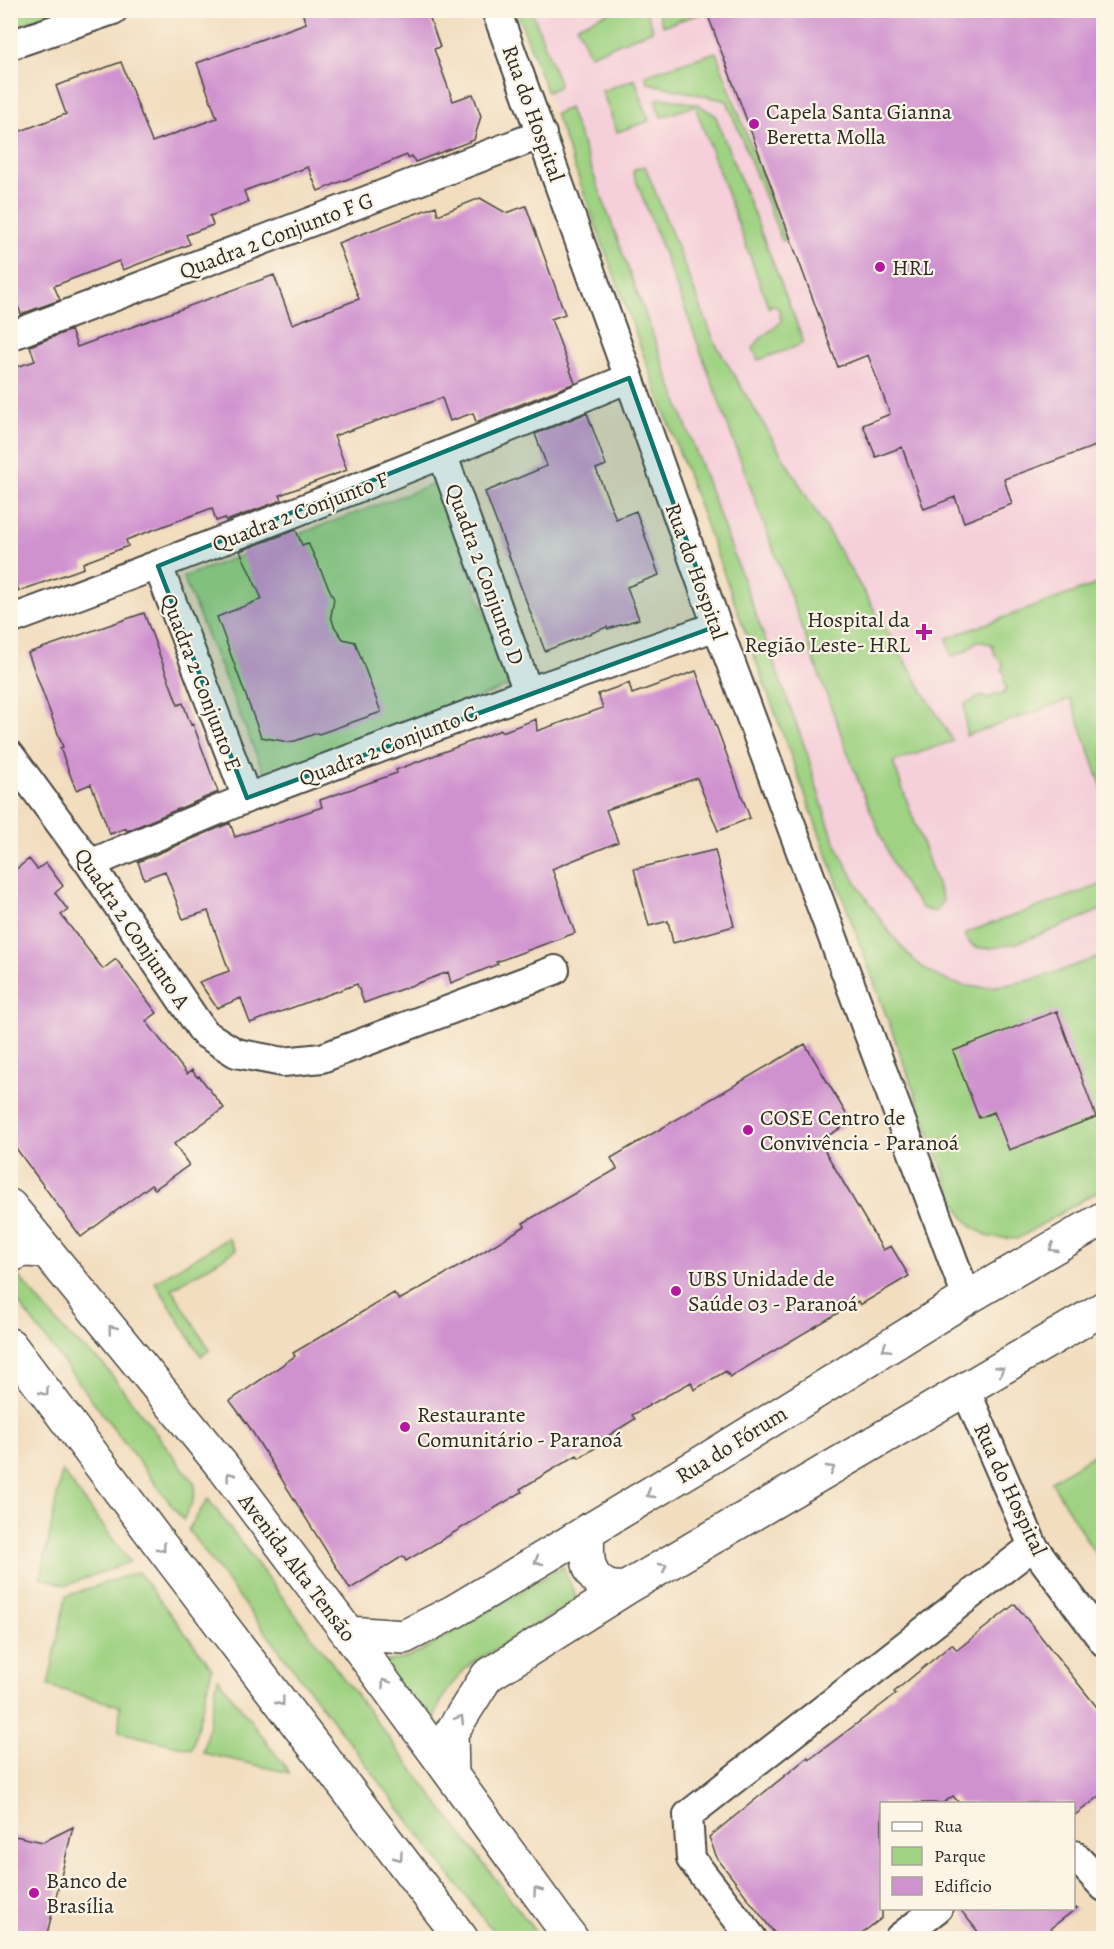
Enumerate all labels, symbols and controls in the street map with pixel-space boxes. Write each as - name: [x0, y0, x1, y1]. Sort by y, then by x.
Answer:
- street label: Rua do Hospital: [494, 41, 572, 186]
- place label: Capela Santa Gianna Beretta Molla: [766, 97, 953, 152]
- marker: Capela Santa Gianna Beretta Molla: [747, 117, 761, 131]
- street label: Quadra 2 Conjunto F G: [175, 185, 378, 287]
- place label: HRL: [892, 253, 934, 283]
- marker: HRL: [873, 260, 887, 274]
- street label: Quadra 2 Conjunto F: [208, 465, 393, 559]
- street label: Quadra 2 Conjunto D: [438, 480, 532, 669]
- street label: Rua do Hospital: [657, 499, 735, 644]
- street label: Quadra 2 Conjunto E: [153, 589, 249, 776]
- place label: Hospital da Região Leste- HRL: [744, 605, 911, 660]
- marker: Hospital da Região Leste- HRL: [915, 623, 933, 641]
- street label: Quadra 2 Conjunto C: [295, 698, 482, 794]
- street label: Quadra 2 Conjunto A: [67, 842, 198, 1016]
- place label: COSE Centro de Convivência - Paranoá: [760, 1103, 960, 1158]
- marker: COSE Centro de Convivência - Paranoá: [741, 1123, 755, 1137]
- one-way arrow: [1049, 1241, 1059, 1252]
- place label: UBS Unidade de Saúde 03 - Paranoá: [688, 1264, 859, 1319]
- marker: UBS Unidade de Saúde 03 - Paranoá: [669, 1284, 683, 1298]
- one-way arrow: [108, 1325, 119, 1336]
- one-way arrow: [882, 1341, 892, 1353]
- one-way arrow: [994, 1366, 1004, 1378]
- one-way arrow: [38, 1385, 49, 1396]
- street label: Rua do Fórum: [670, 1399, 793, 1491]
- place label: Restaurante Comunitário - Paranoá: [417, 1400, 623, 1455]
- street label: Rua do Hospital: [966, 1418, 1054, 1561]
- marker: Restaurante Comunitário - Paranoá: [398, 1420, 412, 1434]
- one-way arrow: [825, 1465, 835, 1476]
- one-way arrow: [226, 1472, 237, 1483]
- street label: Avenida Alta Tensão: [231, 1486, 363, 1648]
- one-way arrow: [646, 1486, 656, 1498]
- one-way arrow: [155, 1541, 166, 1552]
- one-way arrow: [534, 1553, 544, 1565]
- one-way arrow: [657, 1563, 667, 1574]
- one-way arrow: [381, 1678, 392, 1689]
- one-way arrow: [273, 1696, 284, 1707]
- one-way arrow: [452, 1715, 464, 1725]
- legend: [880, 1802, 1075, 1910]
- text: Rua: [934, 1814, 963, 1838]
- text: Parque: [934, 1844, 986, 1868]
- one-way arrow: [392, 1851, 403, 1862]
- place label: Banco de Brasília: [46, 1866, 127, 1921]
- text: Edifício: [934, 1874, 992, 1898]
- marker: Banco de Brasília: [27, 1886, 41, 1900]
- one-way arrow: [533, 1887, 544, 1898]

